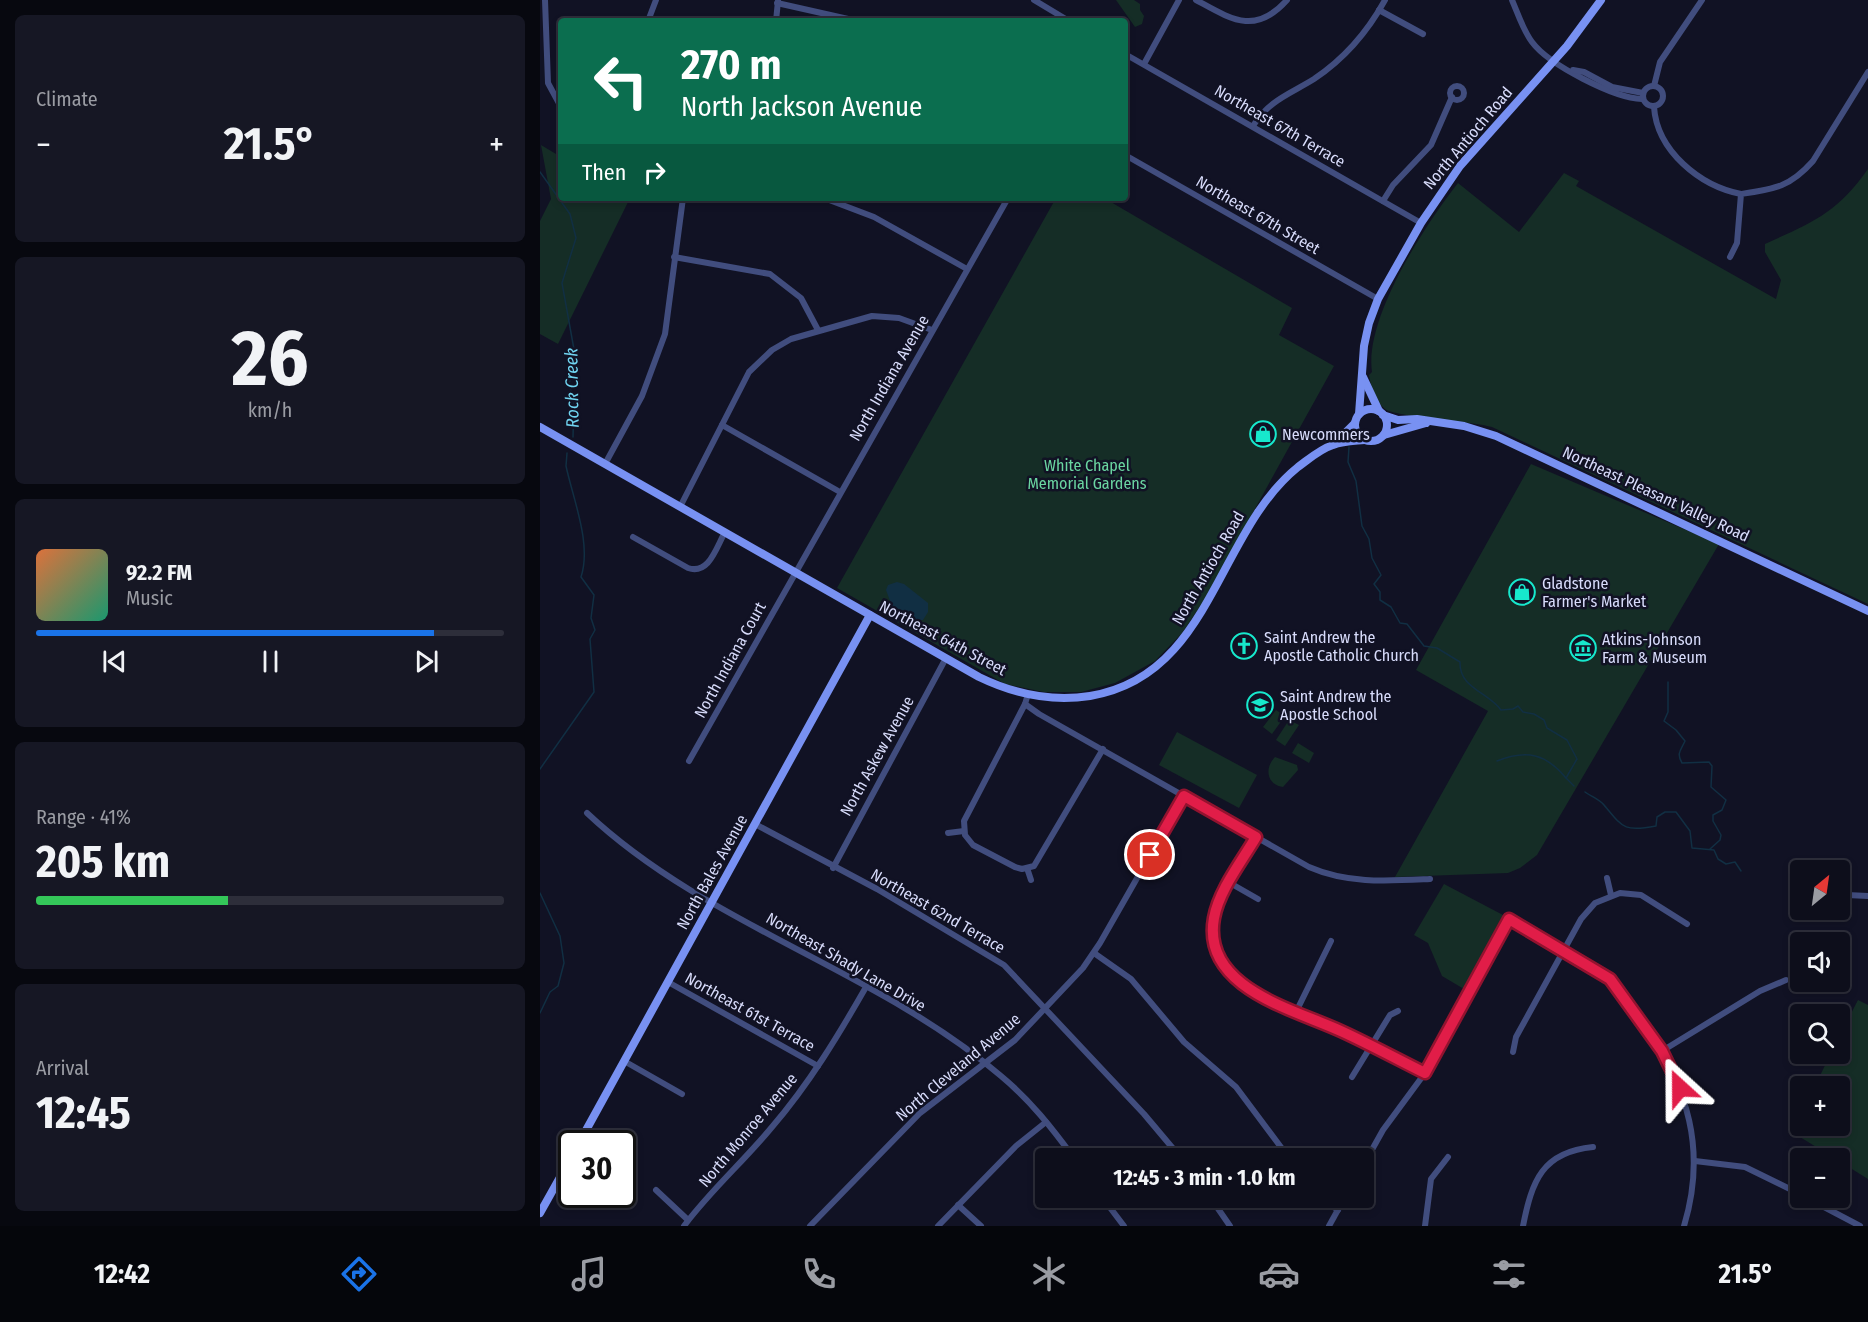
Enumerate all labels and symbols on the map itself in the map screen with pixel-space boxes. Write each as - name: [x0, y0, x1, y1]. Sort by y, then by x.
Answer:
- street label: Northeast 67th Terrace: [1211, 81, 1349, 171]
- street label: North Antioch Road: [1420, 83, 1516, 193]
- street label: Northeast 67th Street: [1193, 172, 1324, 258]
- street label: North Indiana Avenue: [845, 312, 933, 444]
- water label: Rock Creek: [560, 348, 584, 428]
- shop icon: Newcommers: [1248, 419, 1278, 449]
- place label: Newcommers: [1282, 425, 1370, 444]
- street label: Northeast Pleasant Valley Road: [1560, 442, 1752, 546]
- park label: White Chapel Memorial Gardens: [1027, 456, 1147, 493]
- street label: North Antioch Road: [1168, 508, 1248, 628]
- place label: Gladstone Farmer's Market: [1542, 574, 1647, 611]
- shop icon: Gladstone Farmer's Market: [1507, 577, 1537, 607]
- street label: Northeast 64th Street: [876, 596, 1010, 680]
- street label: North Indiana Court: [690, 598, 770, 721]
- place label: Saint Andrew the Apostle Catholic Church: [1264, 628, 1419, 665]
- place label: Atkins-Johnson Farm & Museum: [1602, 630, 1707, 667]
- church icon: Saint Andrew the Apostle Catholic Church: [1229, 631, 1259, 661]
- museum icon: Atkins-Johnson Farm & Museum: [1568, 633, 1598, 663]
- place label: Saint Andrew the Apostle School: [1280, 687, 1392, 724]
- school or university icon: Saint Andrew the Apostle School: [1245, 690, 1275, 720]
- street label: North Askew Avenue: [836, 693, 918, 819]
- street label: North Bales Avenue: [673, 811, 751, 933]
- pin: [1124, 829, 1175, 880]
- north arrow: [1790, 860, 1850, 920]
- street label: Northeast 62nd Terrace: [868, 865, 1009, 957]
- street label: Northeast Shady Lane Drive: [763, 908, 929, 1016]
- street label: Northeast 61st Terrace: [682, 968, 818, 1056]
- street label: North Cleveland Avenue: [892, 1009, 1024, 1125]
- position arrow: [1648, 1056, 1712, 1120]
- street label: North Monroe Avenue: [695, 1069, 801, 1191]
- speed limit sign: 30: [558, 1130, 636, 1208]

